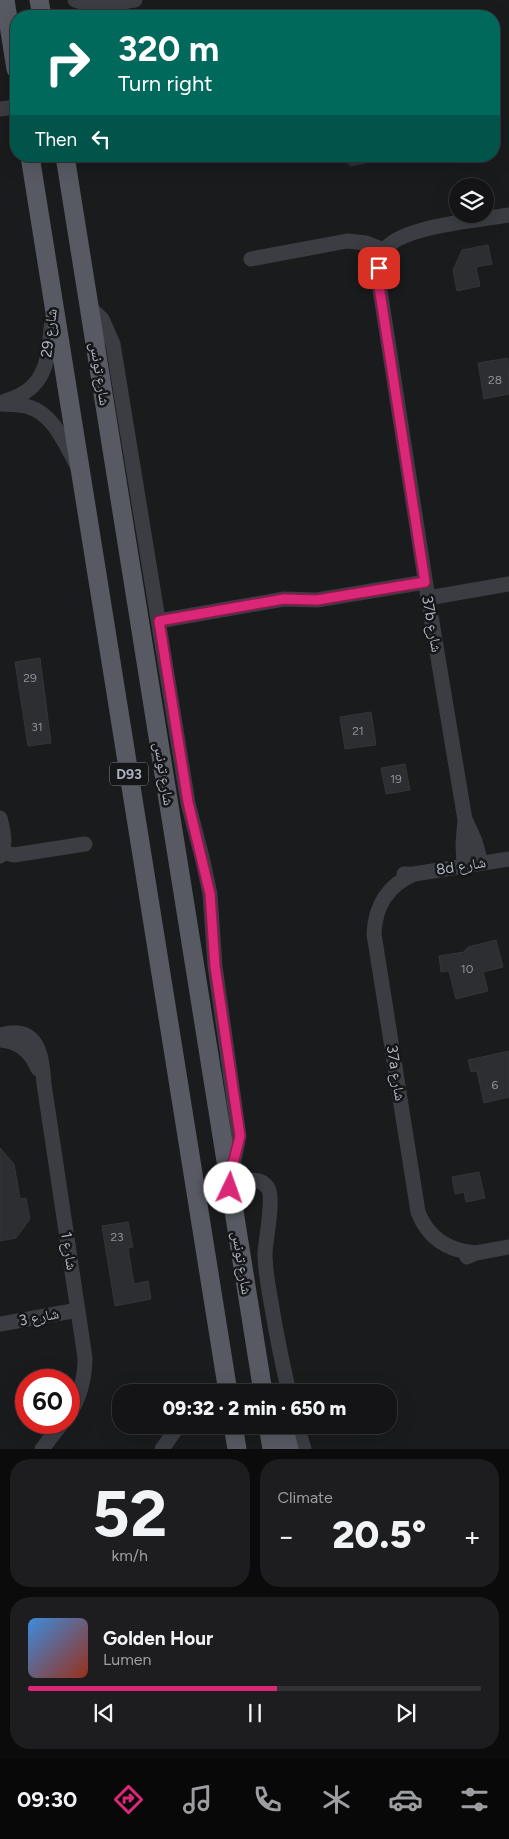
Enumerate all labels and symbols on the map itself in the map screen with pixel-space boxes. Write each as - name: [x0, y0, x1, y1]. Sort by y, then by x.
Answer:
- pin: [358, 247, 400, 289]
- street label: شارع 29: [37, 307, 62, 359]
- street label: شارع تونس: [85, 341, 114, 407]
- house number: 28: [488, 373, 502, 387]
- street label: 37b شارع: [417, 594, 446, 654]
- house number: 29: [23, 671, 37, 685]
- house number: 31: [31, 720, 43, 734]
- house number: 21: [352, 724, 364, 738]
- street label: شارع تونس: [149, 741, 178, 807]
- road number: D93: [110, 762, 148, 786]
- house number: 19: [390, 772, 402, 786]
- street label: 8d شارع: [435, 853, 488, 880]
- house number: 10: [461, 962, 474, 976]
- street label: 37a شارع: [382, 1044, 409, 1102]
- house number: 6: [492, 1078, 499, 1092]
- position arrow: [203, 1161, 255, 1213]
- house number: 23: [110, 1230, 124, 1244]
- street label: شارع تونس: [227, 1230, 256, 1296]
- street label: شارع 1: [56, 1231, 81, 1272]
- street label: شارع 3: [17, 1304, 61, 1331]
- speed limit sign: 60: [15, 1369, 80, 1434]

